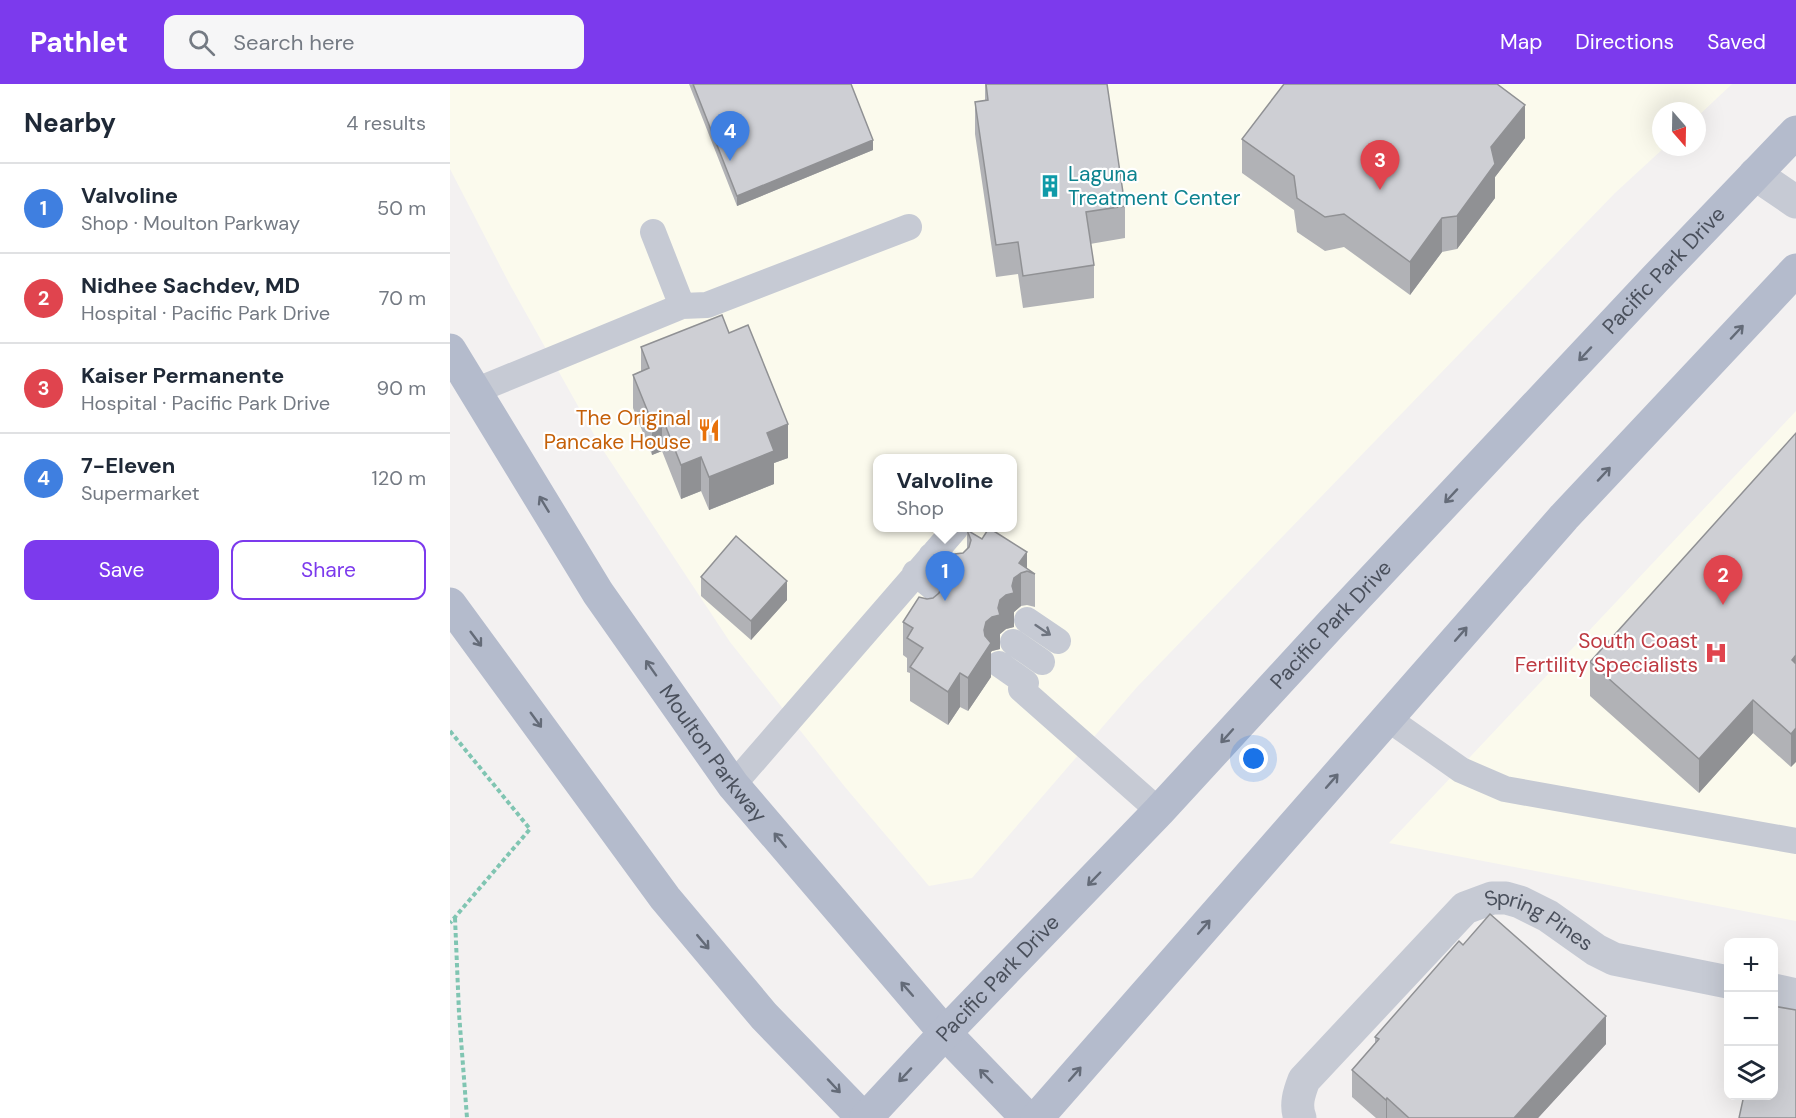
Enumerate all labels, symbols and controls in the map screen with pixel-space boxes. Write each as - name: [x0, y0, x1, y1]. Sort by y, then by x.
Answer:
- search box: [164, 15, 584, 69]
- text: Pathlet: [30, 24, 128, 61]
- icon: search: [185, 26, 218, 59]
- text: Search here: [233, 28, 355, 57]
- text: Map: [1500, 28, 1542, 56]
- text: Directions: [1575, 28, 1674, 56]
- text: Saved: [1707, 28, 1766, 56]
- north arrow: [1652, 102, 1706, 156]
- text: Nearby: [24, 106, 116, 140]
- text: 4 results: [346, 110, 426, 136]
- pin: 4: [710, 112, 750, 161]
- pin: 3: [1360, 141, 1400, 190]
- place label: Laguna Treatment Center: [1068, 160, 1241, 212]
- building icon: Laguna Treatment Center: [1037, 173, 1063, 199]
- text: Valvoline: [81, 181, 178, 210]
- text: 1: [40, 195, 47, 221]
- text: 50 m: [377, 195, 426, 221]
- street label: Pacific Park Drive: [1596, 200, 1731, 340]
- text: Shop · Moulton Parkway: [81, 210, 300, 236]
- text: Nidhee Sachdev, MD: [81, 271, 300, 300]
- text: 2: [38, 285, 49, 311]
- text: 70 m: [379, 285, 426, 311]
- text: Hospital · Pacific Park Drive: [81, 300, 330, 326]
- one-way arrow: [1730, 325, 1744, 340]
- one-way arrow: [1577, 346, 1592, 361]
- text: Kaiser Permanente: [81, 361, 284, 390]
- text: 3: [37, 375, 50, 401]
- text: 90 m: [377, 375, 426, 401]
- text: Hospital · Pacific Park Drive: [81, 390, 330, 416]
- place label: The Original Pancake House: [544, 404, 691, 456]
- restaurant icon: The Original Pancake House: [696, 417, 722, 443]
- text: 7-Eleven: [81, 451, 175, 480]
- popup: [873, 454, 1017, 532]
- text: 4: [37, 465, 50, 491]
- text: 120 m: [372, 465, 426, 491]
- text: Valvoline: [897, 466, 993, 495]
- one-way arrow: [1596, 467, 1611, 482]
- text: Supermarket: [81, 480, 200, 506]
- one-way arrow: [1444, 488, 1458, 503]
- text: Shop: [897, 495, 944, 521]
- one-way arrow: [538, 496, 550, 513]
- button: Save: [24, 540, 219, 600]
- button: Share: [231, 540, 426, 600]
- pin: 1: [926, 552, 964, 601]
- street label: Pacific Park Drive: [1264, 554, 1398, 695]
- pin: 2: [1704, 556, 1742, 605]
- one-way arrow: [1034, 624, 1051, 637]
- one-way arrow: [1454, 627, 1468, 642]
- place label: South Coast Fertility Specialists: [1515, 627, 1698, 679]
- one-way arrow: [470, 630, 482, 646]
- hospital icon: South Coast Fertility Specialists: [1703, 640, 1729, 666]
- one-way arrow: [645, 660, 657, 676]
- street label: Moulton Parkway: [653, 679, 773, 829]
- one-way arrow: [530, 712, 542, 728]
- one-way arrow: [1220, 728, 1234, 743]
- your location: [1239, 744, 1268, 773]
- one-way arrow: [1325, 774, 1339, 789]
- one-way arrow: [773, 833, 787, 848]
- one-way arrow: [1087, 871, 1101, 886]
- street label: Spring Pines: [1480, 883, 1599, 958]
- street label: Pacific Park Drive: [930, 909, 1066, 1048]
- one-way arrow: [1197, 920, 1211, 935]
- one-way arrow: [696, 934, 709, 950]
- map controls: [1724, 938, 1778, 1100]
- button: +: [1724, 938, 1778, 992]
- one-way arrow: [900, 981, 913, 997]
- button: −: [1724, 992, 1778, 1046]
- button: layers: [1724, 1046, 1778, 1100]
- one-way arrow: [1068, 1067, 1082, 1082]
- one-way arrow: [898, 1068, 913, 1083]
- one-way arrow: [979, 1068, 993, 1083]
- one-way arrow: [827, 1079, 841, 1094]

